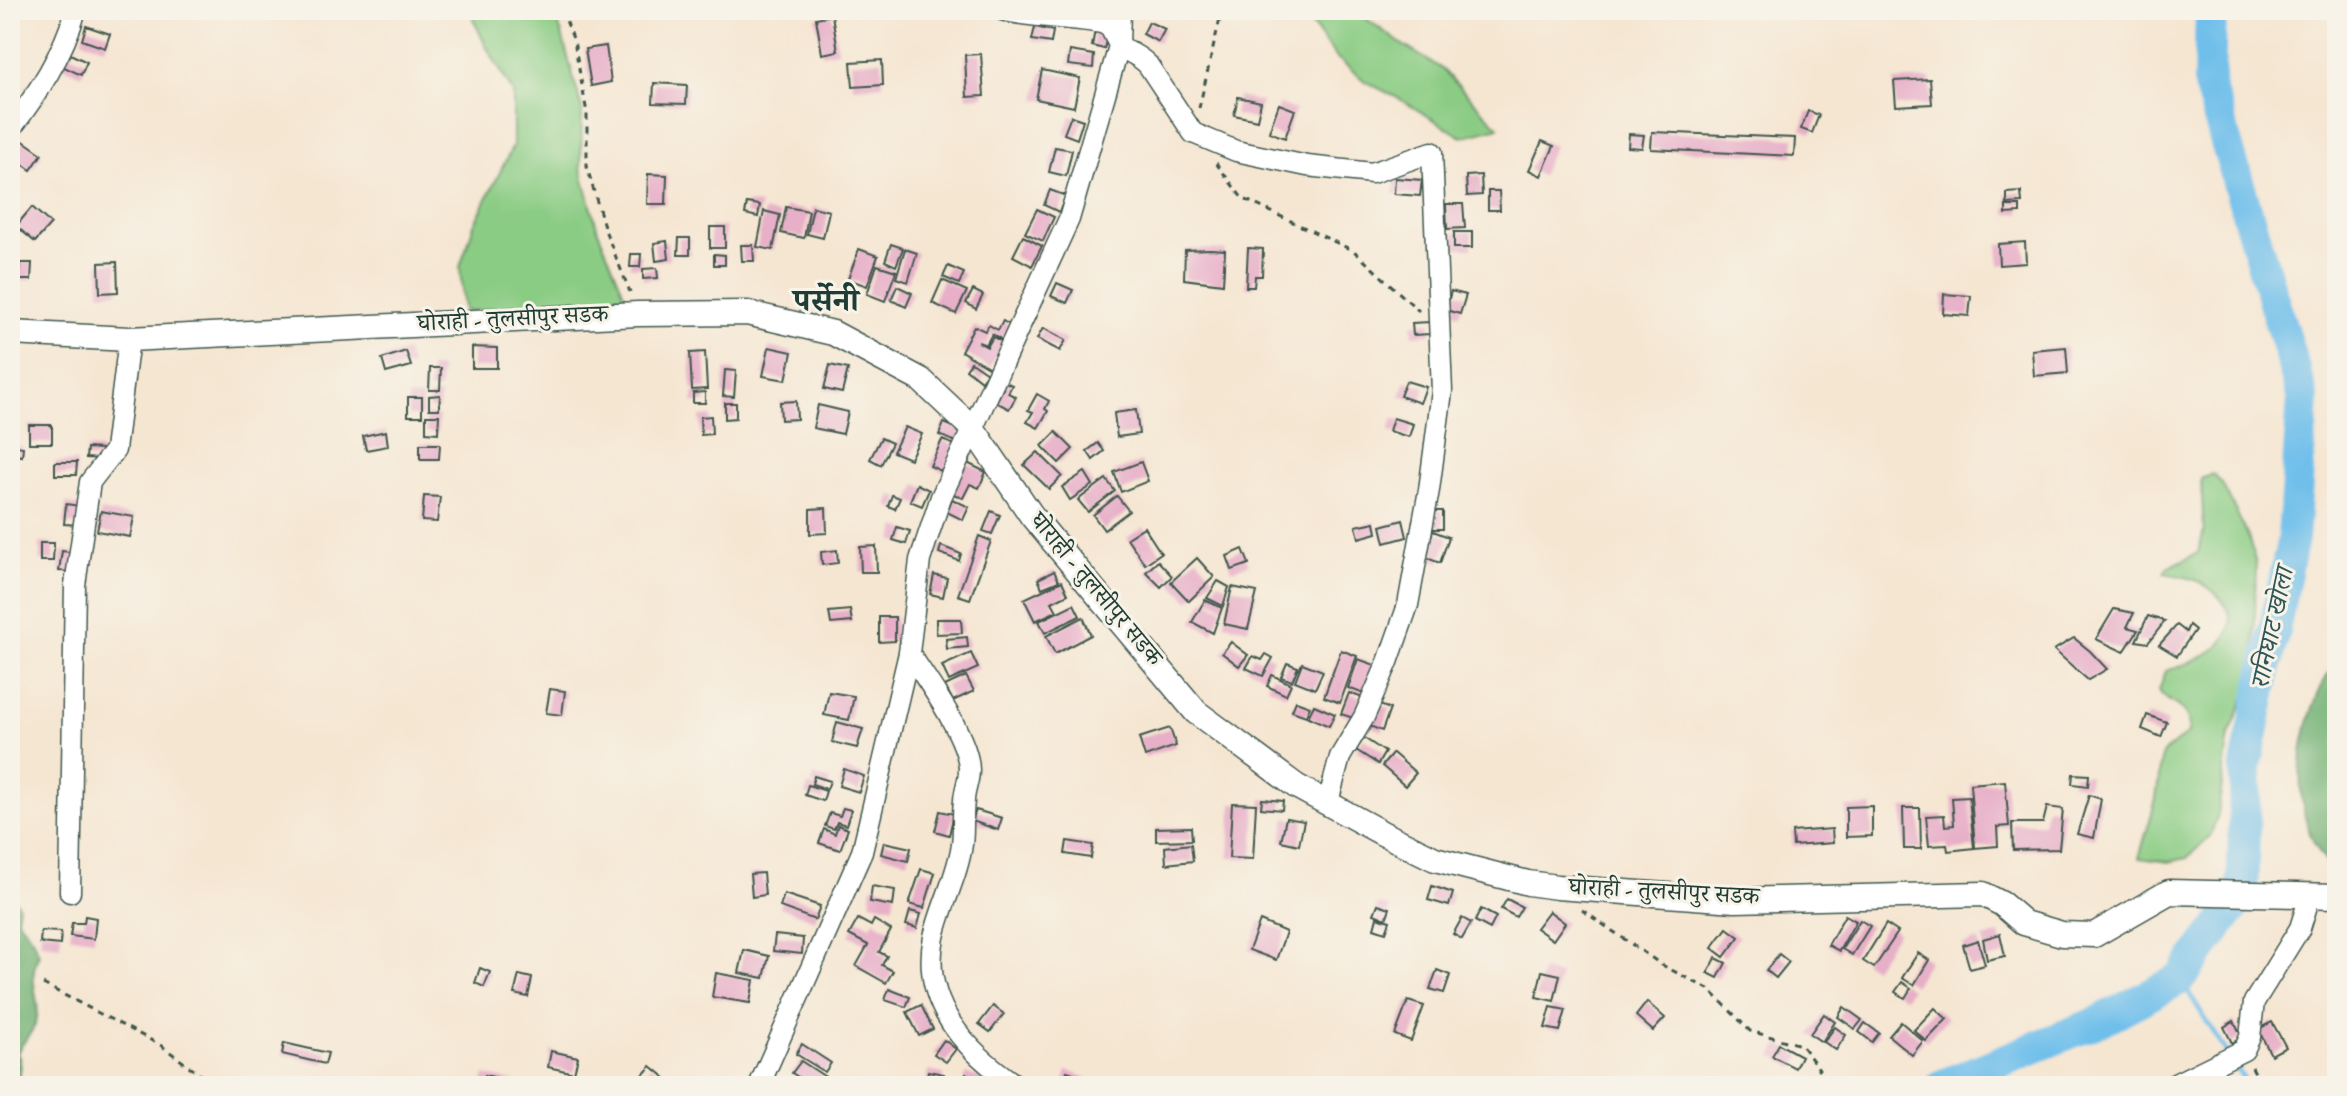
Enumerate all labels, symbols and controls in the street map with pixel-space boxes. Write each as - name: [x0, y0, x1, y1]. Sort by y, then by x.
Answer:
- district label: पर्सेनी: [791, 280, 861, 326]
- street label: घोराही - तुलसीपुर सडक: [416, 298, 611, 342]
- street label: घोराही - तुलसीपुर सडक: [1020, 505, 1171, 676]
- water label: रानिघाट खोला: [2243, 559, 2306, 693]
- street label: घोराही - तुलसीपुर सडक: [1567, 871, 1762, 915]

